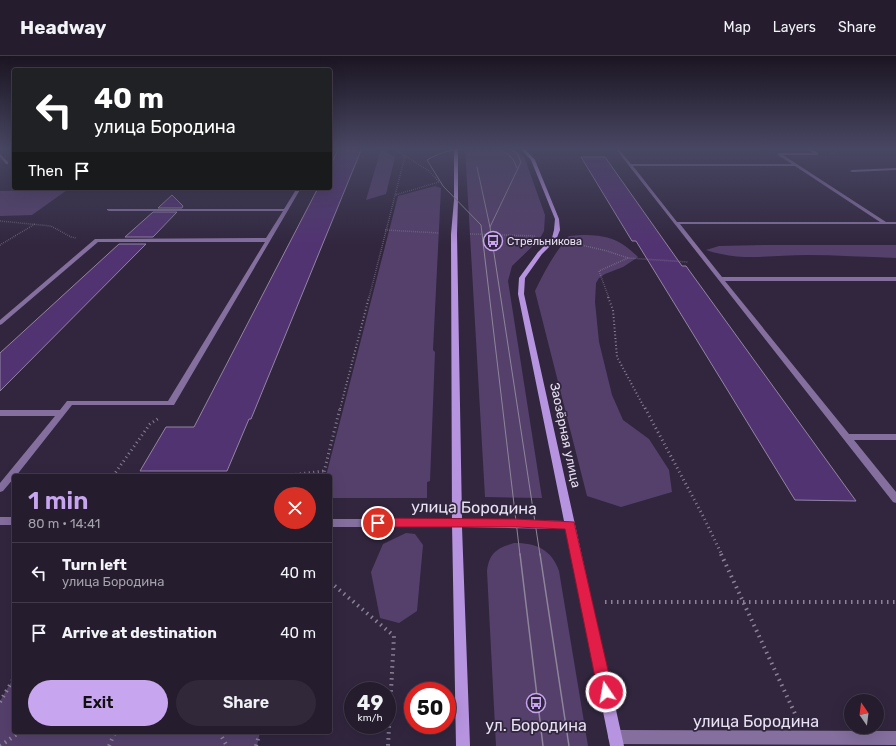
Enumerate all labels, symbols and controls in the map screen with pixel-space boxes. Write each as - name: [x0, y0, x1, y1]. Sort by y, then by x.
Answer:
- text: Headway: [20, 16, 106, 39]
- text: Map: [724, 19, 751, 36]
- text: Layers: [773, 19, 816, 36]
- text: Share: [838, 19, 876, 36]
- text: 40 m: [94, 82, 164, 115]
- icon: left: [28, 84, 80, 136]
- text: улица Бородина: [94, 116, 236, 138]
- icon: arrive: [71, 160, 93, 182]
- text: Then: [28, 162, 63, 180]
- bus stop icon: Стрельникова: [482, 230, 504, 252]
- place label: Стрельникова: [507, 235, 582, 248]
- street label: Заозёрная улица: [547, 381, 584, 489]
- text: 1 min: [28, 487, 88, 515]
- button: close: [274, 487, 316, 529]
- street label: улица Бородина: [411, 497, 537, 518]
- pin: [361, 506, 395, 540]
- icon: arrive: [367, 512, 389, 534]
- text: 80 m · 14:41: [28, 516, 100, 531]
- text: Turn left: [62, 556, 127, 574]
- icon: left: [28, 562, 50, 584]
- text: 40 m: [280, 564, 316, 582]
- text: улица Бородина: [62, 574, 164, 589]
- icon: arrive: [28, 622, 50, 644]
- text: Arrive at destination: [62, 624, 217, 642]
- text: 40 m: [280, 624, 316, 642]
- position arrow: [585, 671, 627, 713]
- button: Exit: [28, 680, 168, 726]
- button: Share: [176, 680, 316, 726]
- speed limit sign: 50: [404, 682, 456, 734]
- text: 49: [357, 691, 383, 715]
- bus stop icon: ул. Бородина: [525, 692, 547, 714]
- north arrow: [844, 694, 884, 734]
- map controls: [844, 694, 884, 734]
- text: km/h: [358, 712, 382, 724]
- street label: улица Бородина: [693, 712, 819, 731]
- place label: ул. Бородина: [485, 716, 587, 735]

